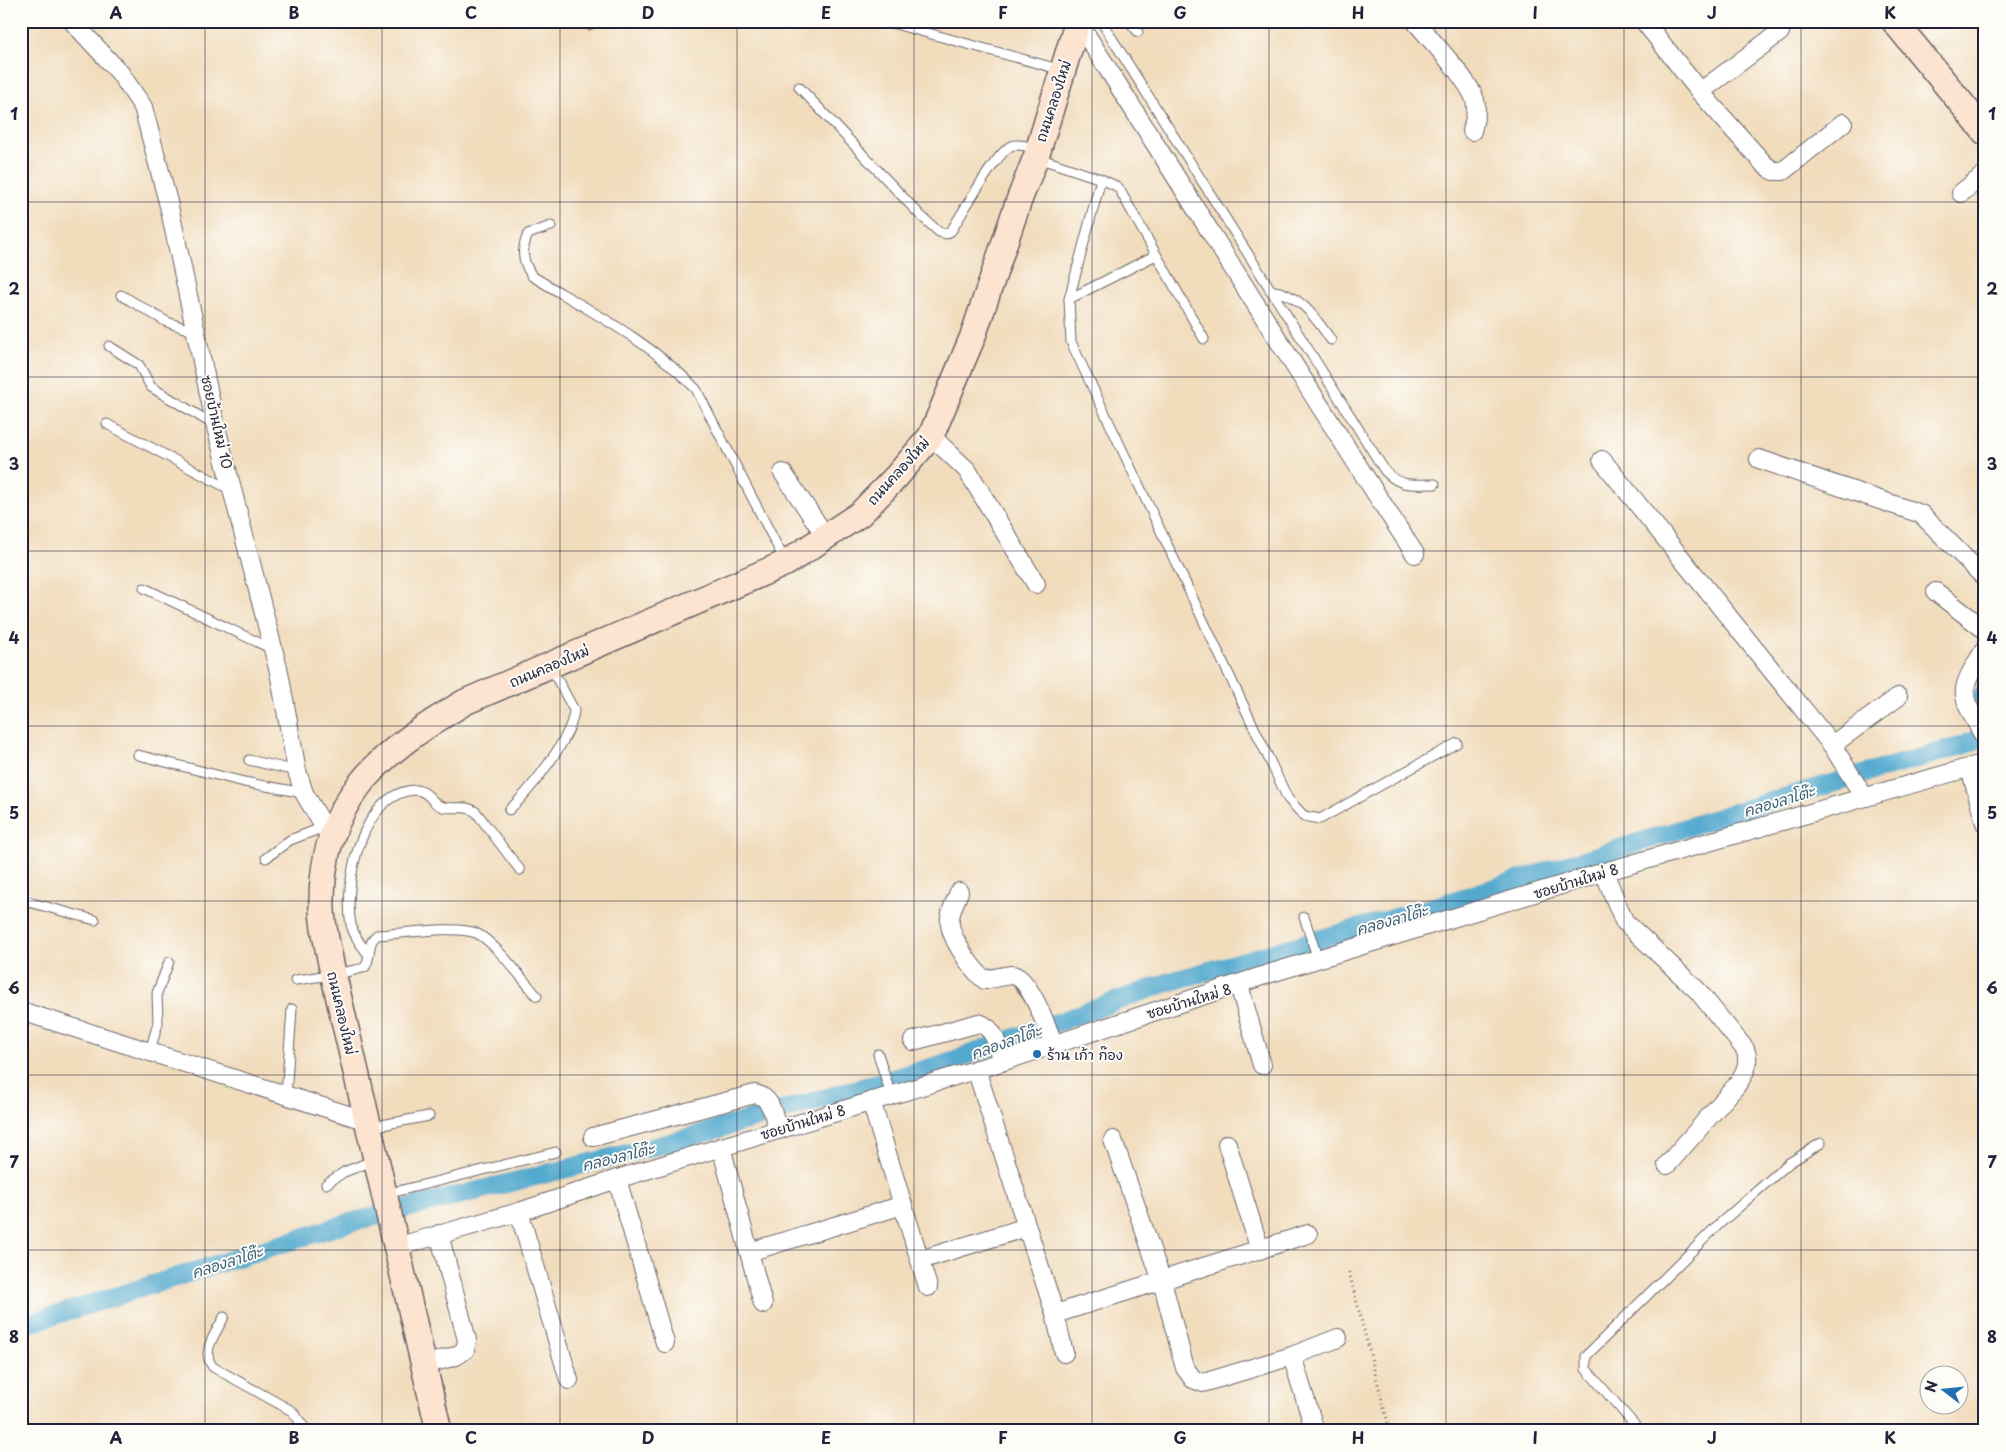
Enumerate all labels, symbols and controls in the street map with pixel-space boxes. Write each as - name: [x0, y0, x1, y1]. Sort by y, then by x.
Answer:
- text: A: [110, 0, 123, 24]
- text: B: [289, 0, 300, 24]
- text: C: [465, 0, 477, 24]
- text: D: [642, 0, 654, 24]
- text: E: [821, 0, 831, 24]
- text: F: [998, 0, 1008, 24]
- text: G: [1173, 0, 1187, 24]
- text: H: [1352, 0, 1364, 24]
- text: I: [1532, 0, 1538, 24]
- text: J: [1707, 0, 1717, 24]
- text: K: [1884, 0, 1896, 24]
- street label: ถนนคลองใหม่: [1030, 57, 1076, 145]
- text: 1: [10, 101, 18, 125]
- text: 1: [1988, 101, 1996, 125]
- text: 2: [8, 276, 20, 300]
- text: 2: [1986, 276, 1998, 300]
- street label: ซอยบ้านใหม่ 10: [196, 373, 238, 471]
- street label: ถนนคลองใหม่: [862, 432, 934, 510]
- text: 3: [9, 451, 19, 475]
- text: 3: [1987, 451, 1997, 475]
- text: 4: [9, 625, 20, 649]
- text: 4: [1987, 625, 1998, 649]
- street label: ถนนคลองใหม่: [506, 640, 592, 692]
- water label: คลองลาโต๊ะ: [1740, 778, 1819, 822]
- text: 5: [9, 800, 19, 824]
- text: 5: [1987, 800, 1997, 824]
- street label: ซอยบ้านใหม่ 8: [1531, 858, 1621, 904]
- water label: คลองลาโต๊ะ: [1353, 897, 1432, 940]
- street label: ถนนคลองใหม่: [322, 969, 362, 1057]
- text: 6: [8, 975, 20, 999]
- text: 6: [1986, 975, 1998, 999]
- street label: ซอยบ้านใหม่ 8: [1144, 978, 1234, 1024]
- water label: คลองลาโต๊ะ: [967, 1017, 1046, 1064]
- place label: ร้าน เก้า ก๊อง: [1047, 1044, 1123, 1065]
- marker: ร้าน เก้า ก๊อง: [1031, 1048, 1043, 1060]
- street label: ซอยบ้านใหม่ 8: [758, 1099, 848, 1145]
- water label: คลองลาโต๊ะ: [579, 1135, 658, 1176]
- text: 7: [9, 1149, 19, 1173]
- text: 7: [1987, 1149, 1997, 1173]
- water label: คลองลาโต๊ะ: [188, 1238, 267, 1283]
- text: 8: [9, 1324, 19, 1348]
- text: 8: [1987, 1324, 1997, 1348]
- north arrow: [1918, 1364, 1968, 1414]
- text: N: [1919, 1378, 1943, 1395]
- text: A: [110, 1425, 123, 1449]
- text: B: [289, 1425, 300, 1449]
- text: C: [465, 1425, 477, 1449]
- text: D: [642, 1425, 654, 1449]
- text: E: [821, 1425, 831, 1449]
- text: F: [998, 1425, 1008, 1449]
- text: G: [1173, 1425, 1187, 1449]
- text: H: [1352, 1425, 1364, 1449]
- text: I: [1532, 1425, 1538, 1449]
- text: J: [1707, 1425, 1717, 1449]
- text: K: [1884, 1425, 1896, 1449]

